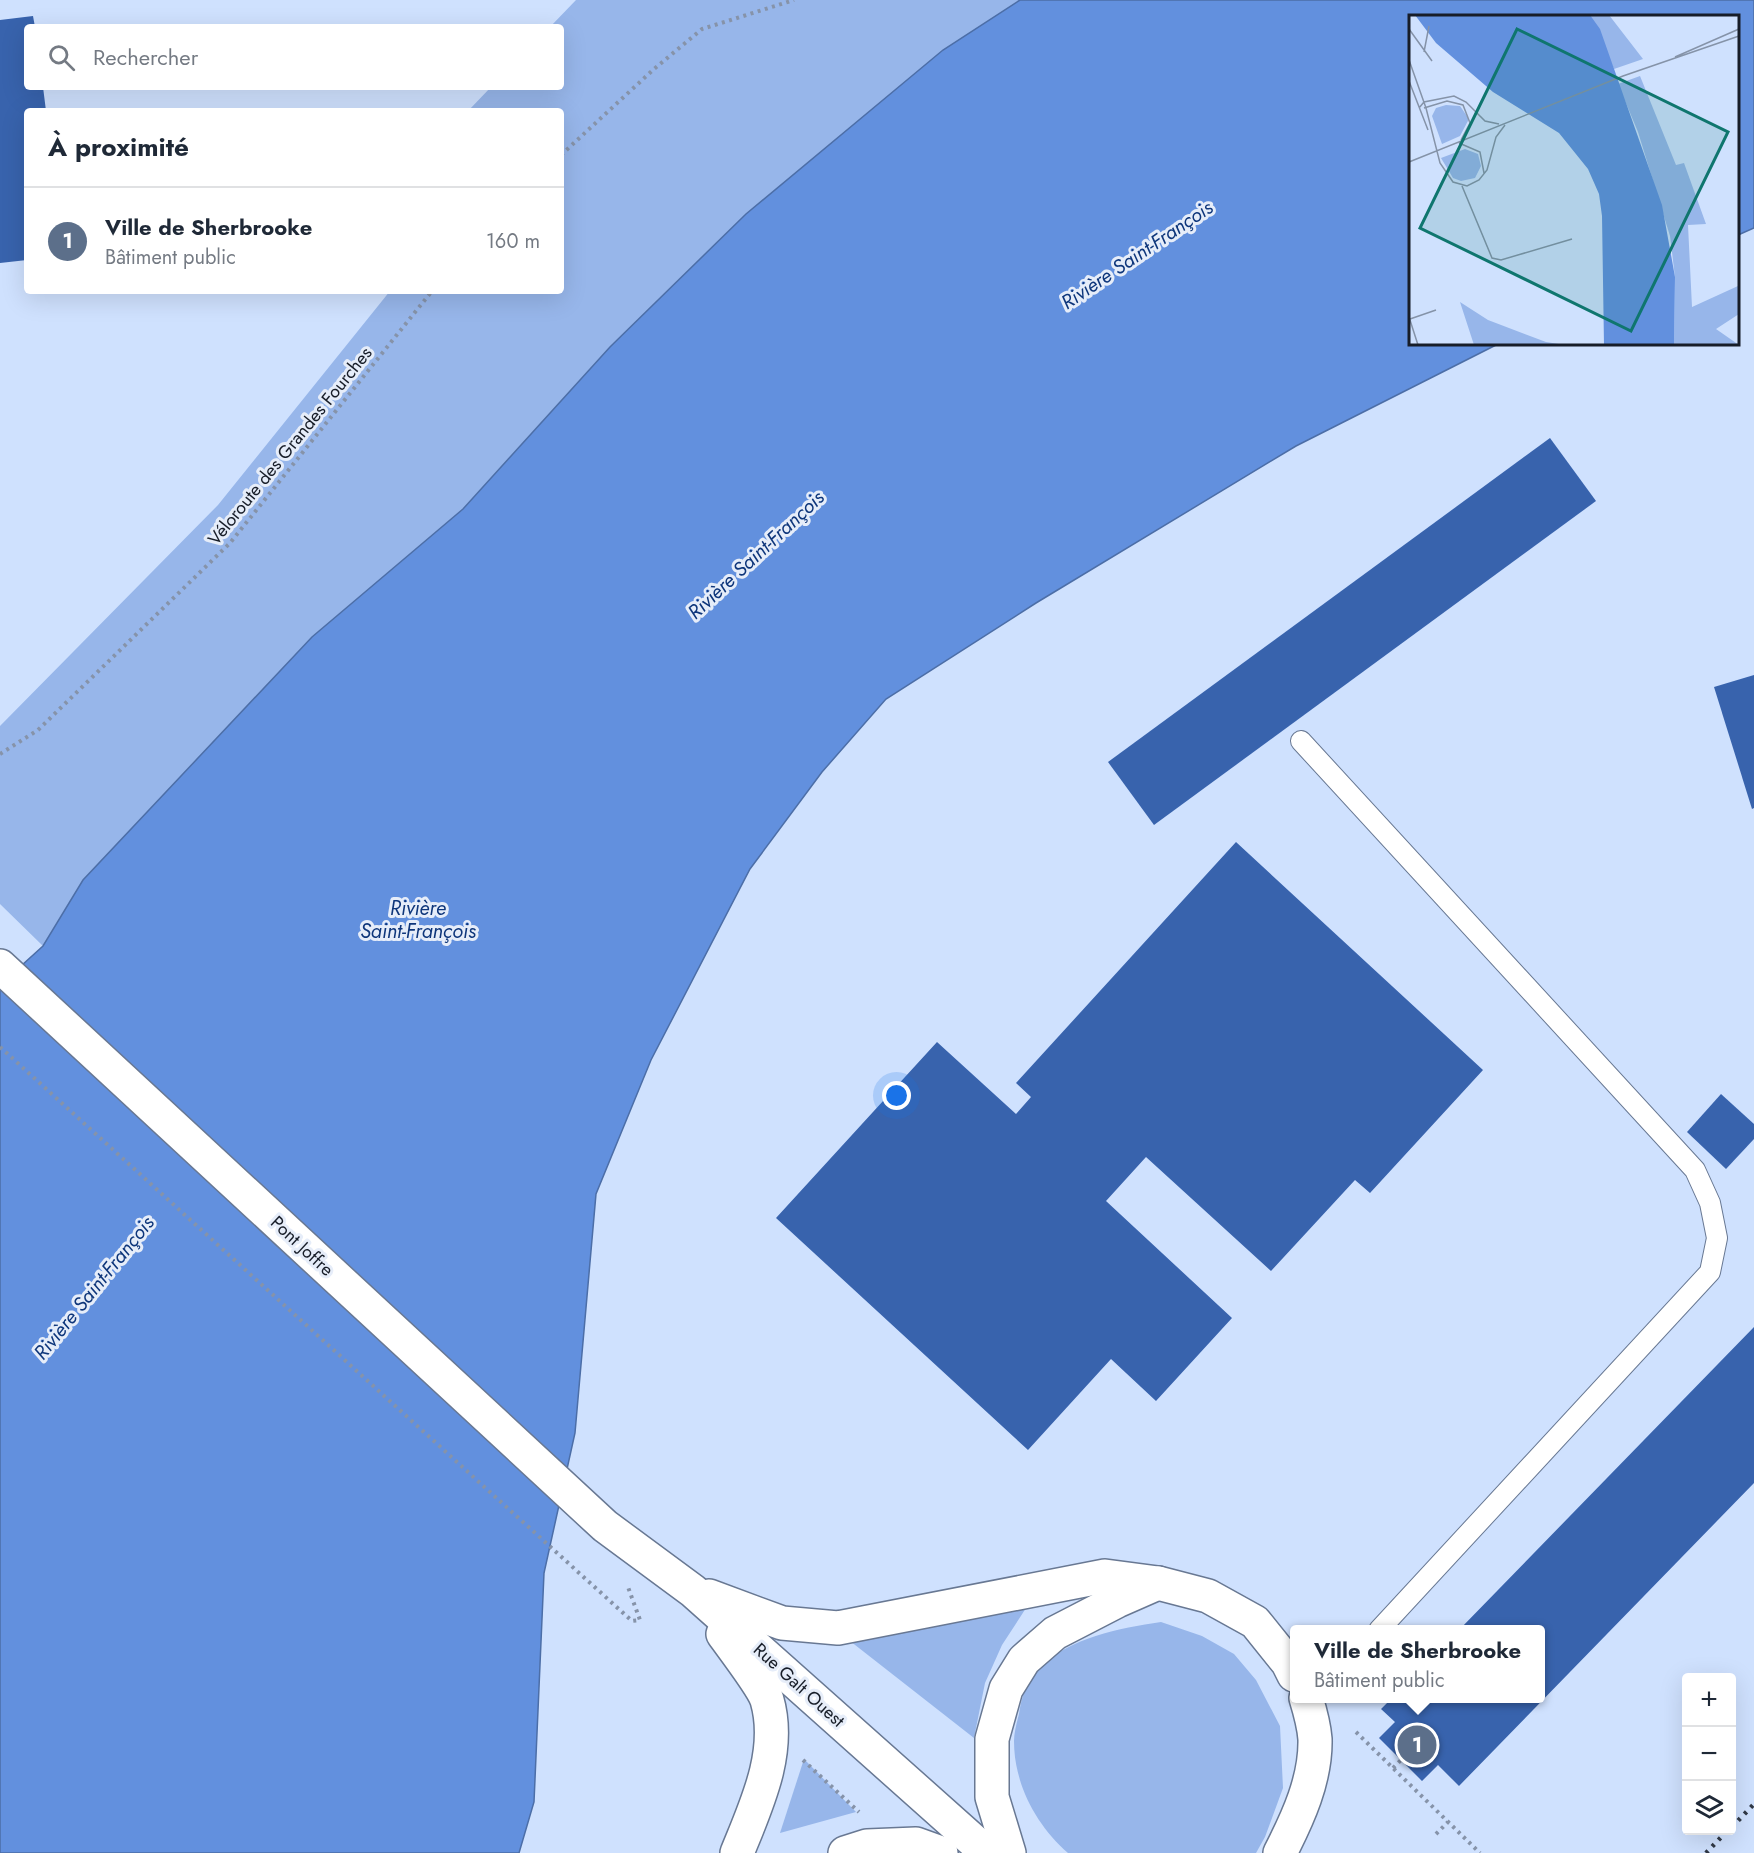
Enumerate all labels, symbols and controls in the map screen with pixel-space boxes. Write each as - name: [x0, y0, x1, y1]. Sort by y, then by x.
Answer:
- inset map: [1409, 15, 1739, 345]
- search box: [24, 24, 564, 90]
- icon: search: [45, 41, 78, 74]
- text: Rechercher: [93, 41, 198, 73]
- text: À proximité: [48, 128, 189, 166]
- water label: Rivière Saint-François: [1055, 193, 1219, 317]
- text: Ville de Sherbrooke: [105, 211, 312, 243]
- text: 1: [62, 227, 73, 256]
- text: 160 m: [486, 227, 540, 256]
- text: Bâtiment public: [105, 243, 236, 272]
- street label: Véloroute des Grandes Fourches: [202, 341, 378, 551]
- water label: Rivière Saint-François: [681, 484, 831, 626]
- water label: Rivière Saint-François: [360, 894, 476, 946]
- your location: [882, 1081, 911, 1110]
- water label: Rivière Saint-François: [27, 1210, 161, 1366]
- street label: Pont Joffre: [265, 1210, 339, 1282]
- popup: [1290, 1625, 1545, 1703]
- text: Ville de Sherbrooke: [1314, 1634, 1521, 1666]
- street label: Rue Galt Ouest: [748, 1637, 851, 1734]
- text: Bâtiment public: [1314, 1666, 1445, 1695]
- map controls: [1682, 1673, 1736, 1835]
- button: +: [1682, 1673, 1736, 1727]
- pin: 1: [1398, 1722, 1436, 1768]
- button: −: [1682, 1727, 1736, 1781]
- button: layers: [1682, 1781, 1736, 1835]

